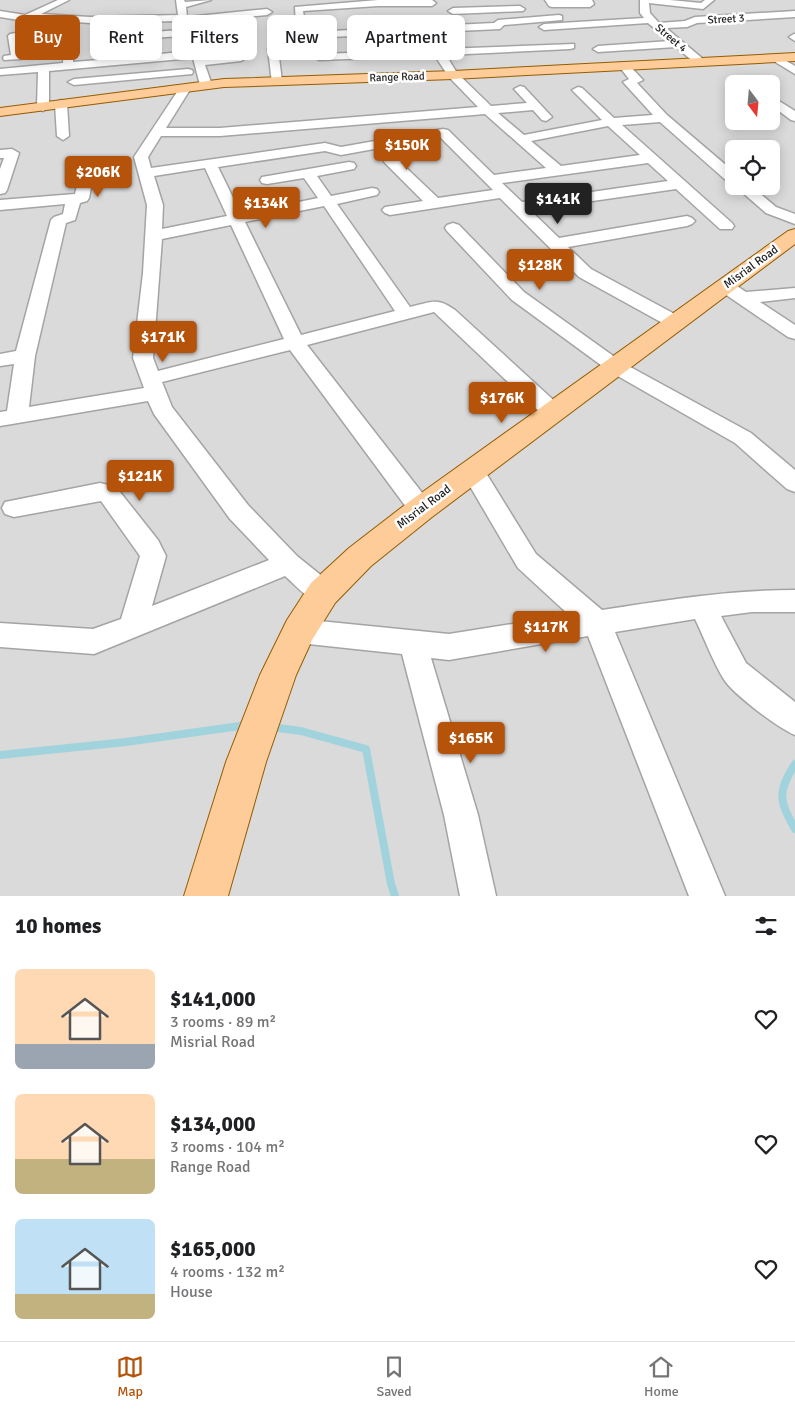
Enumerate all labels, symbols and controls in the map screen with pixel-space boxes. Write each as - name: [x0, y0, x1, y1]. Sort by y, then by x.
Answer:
- street label: Street 3: [707, 12, 745, 26]
- chip: Buy: [15, 15, 80, 60]
- chip: Rent: [90, 15, 162, 60]
- chip: Filters: [172, 15, 257, 60]
- chip: New: [267, 15, 337, 60]
- chip: Apartment: [347, 15, 465, 60]
- street label: Street 4: [653, 21, 689, 55]
- street label: Range Road: [369, 70, 425, 84]
- north arrow: [725, 75, 780, 130]
- map controls: [725, 75, 780, 195]
- pin: $150K: [372, 128, 442, 171]
- text: $150K: [385, 135, 429, 155]
- button: locate: [725, 140, 780, 195]
- pin: $206K: [63, 156, 133, 198]
- text: $206K: [76, 162, 120, 182]
- pin: $141K: [523, 182, 593, 225]
- pin: $134K: [231, 186, 301, 229]
- text: $141K: [536, 189, 580, 209]
- text: $134K: [244, 193, 288, 213]
- street label: Misrial Road: [721, 242, 781, 292]
- pin: $128K: [505, 248, 575, 291]
- text: $128K: [518, 255, 562, 275]
- pin: $171K: [128, 320, 198, 363]
- text: $171K: [141, 327, 185, 347]
- pin: $176K: [467, 382, 537, 424]
- text: $176K: [480, 388, 524, 408]
- pin: $121K: [105, 460, 175, 502]
- text: $121K: [118, 466, 162, 486]
- street label: Misrial Road: [394, 482, 454, 532]
- pin: $117K: [511, 610, 581, 653]
- text: $117K: [524, 617, 568, 637]
- pin: $165K: [436, 722, 506, 764]
- text: $165K: [449, 728, 493, 748]
- icon: filters: [752, 912, 780, 940]
- text: 10 homes: [15, 913, 101, 939]
- text: $141,000: [170, 986, 256, 1012]
- icon: home: [55, 989, 115, 1049]
- icon: heart: [752, 1005, 780, 1033]
- text: 3 rooms · 89 m²: [170, 1012, 276, 1032]
- text: Misrial Road: [170, 1032, 255, 1052]
- text: $134,000: [170, 1111, 256, 1137]
- icon: home: [55, 1114, 115, 1174]
- icon: heart: [752, 1130, 780, 1158]
- text: 3 rooms · 104 m²: [170, 1137, 285, 1157]
- text: Range Road: [170, 1157, 251, 1177]
- text: $165,000: [170, 1236, 256, 1262]
- icon: home: [55, 1239, 115, 1299]
- icon: heart: [752, 1255, 780, 1283]
- text: 4 rooms · 132 m²: [170, 1262, 285, 1282]
- text: House: [170, 1282, 213, 1302]
- tab: Map: [116, 1353, 144, 1400]
- tab: Saved: [376, 1353, 412, 1400]
- tab: Home: [644, 1353, 679, 1400]

